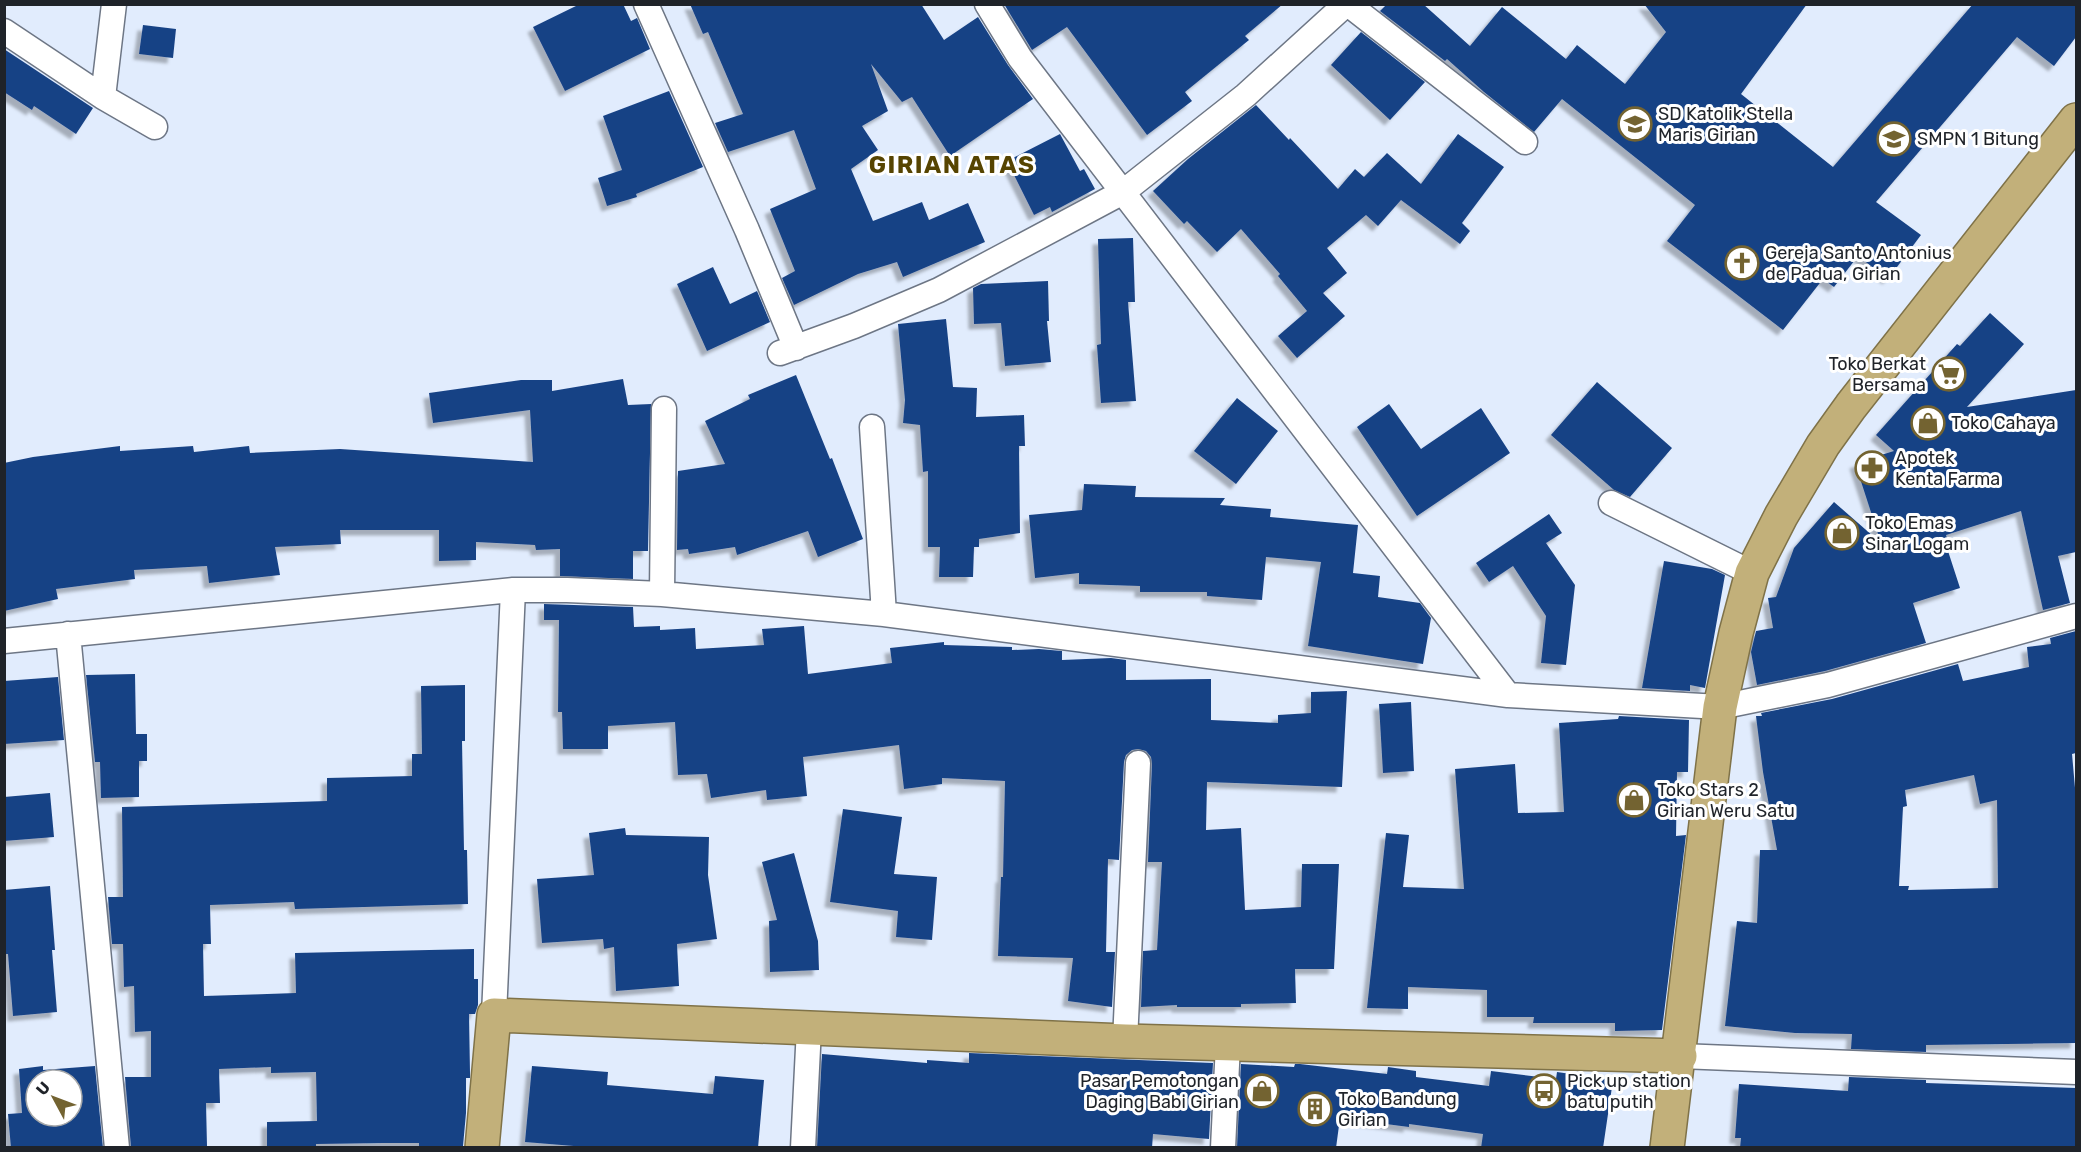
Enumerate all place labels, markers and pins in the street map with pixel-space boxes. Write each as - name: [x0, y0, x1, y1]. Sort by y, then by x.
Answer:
- place label: SD Katolik Stella Maris Girian: [1658, 103, 1793, 146]
- school or university icon: SD Katolik Stella Maris Girian: [1617, 106, 1653, 142]
- school or university icon: SMPN 1 Bitung: [1876, 121, 1912, 157]
- place label: SMPN 1 Bitung: [1917, 128, 2039, 150]
- place label: Gereja Santo Antonius de Padua, Girian: [1765, 242, 1952, 285]
- church icon: Gereja Santo Antonius de Padua, Girian: [1724, 245, 1760, 281]
- place label: Toko Berkat Bersama: [1828, 353, 1926, 396]
- supermarket icon: Toko Berkat Bersama: [1931, 356, 1967, 392]
- shop icon: Toko Cahaya: [1910, 405, 1946, 441]
- place label: Toko Cahaya: [1951, 412, 2056, 434]
- place label: Apotek Kenta Farma: [1895, 447, 2000, 490]
- pharmacy icon: Apotek Kenta Farma: [1854, 450, 1890, 486]
- place label: Toko Emas Sinar Logam: [1865, 512, 1969, 555]
- shop icon: Toko Emas Sinar Logam: [1824, 515, 1860, 551]
- place label: Toko Stars 2 Girian Weru Satu: [1657, 779, 1795, 822]
- shop icon: Toko Stars 2 Girian Weru Satu: [1616, 782, 1652, 818]
- place label: Pasar Pemotongan Daging Babi Girian: [1080, 1070, 1239, 1113]
- place label: Pick up station batu putih: [1567, 1070, 1691, 1113]
- shop icon: Pasar Pemotongan Daging Babi Girian: [1244, 1073, 1280, 1109]
- bus stop icon: Pick up station batu putih: [1526, 1073, 1562, 1109]
- place label: Toko Bandung Girian: [1338, 1088, 1457, 1131]
- building icon: Toko Bandung Girian: [1297, 1091, 1333, 1127]

